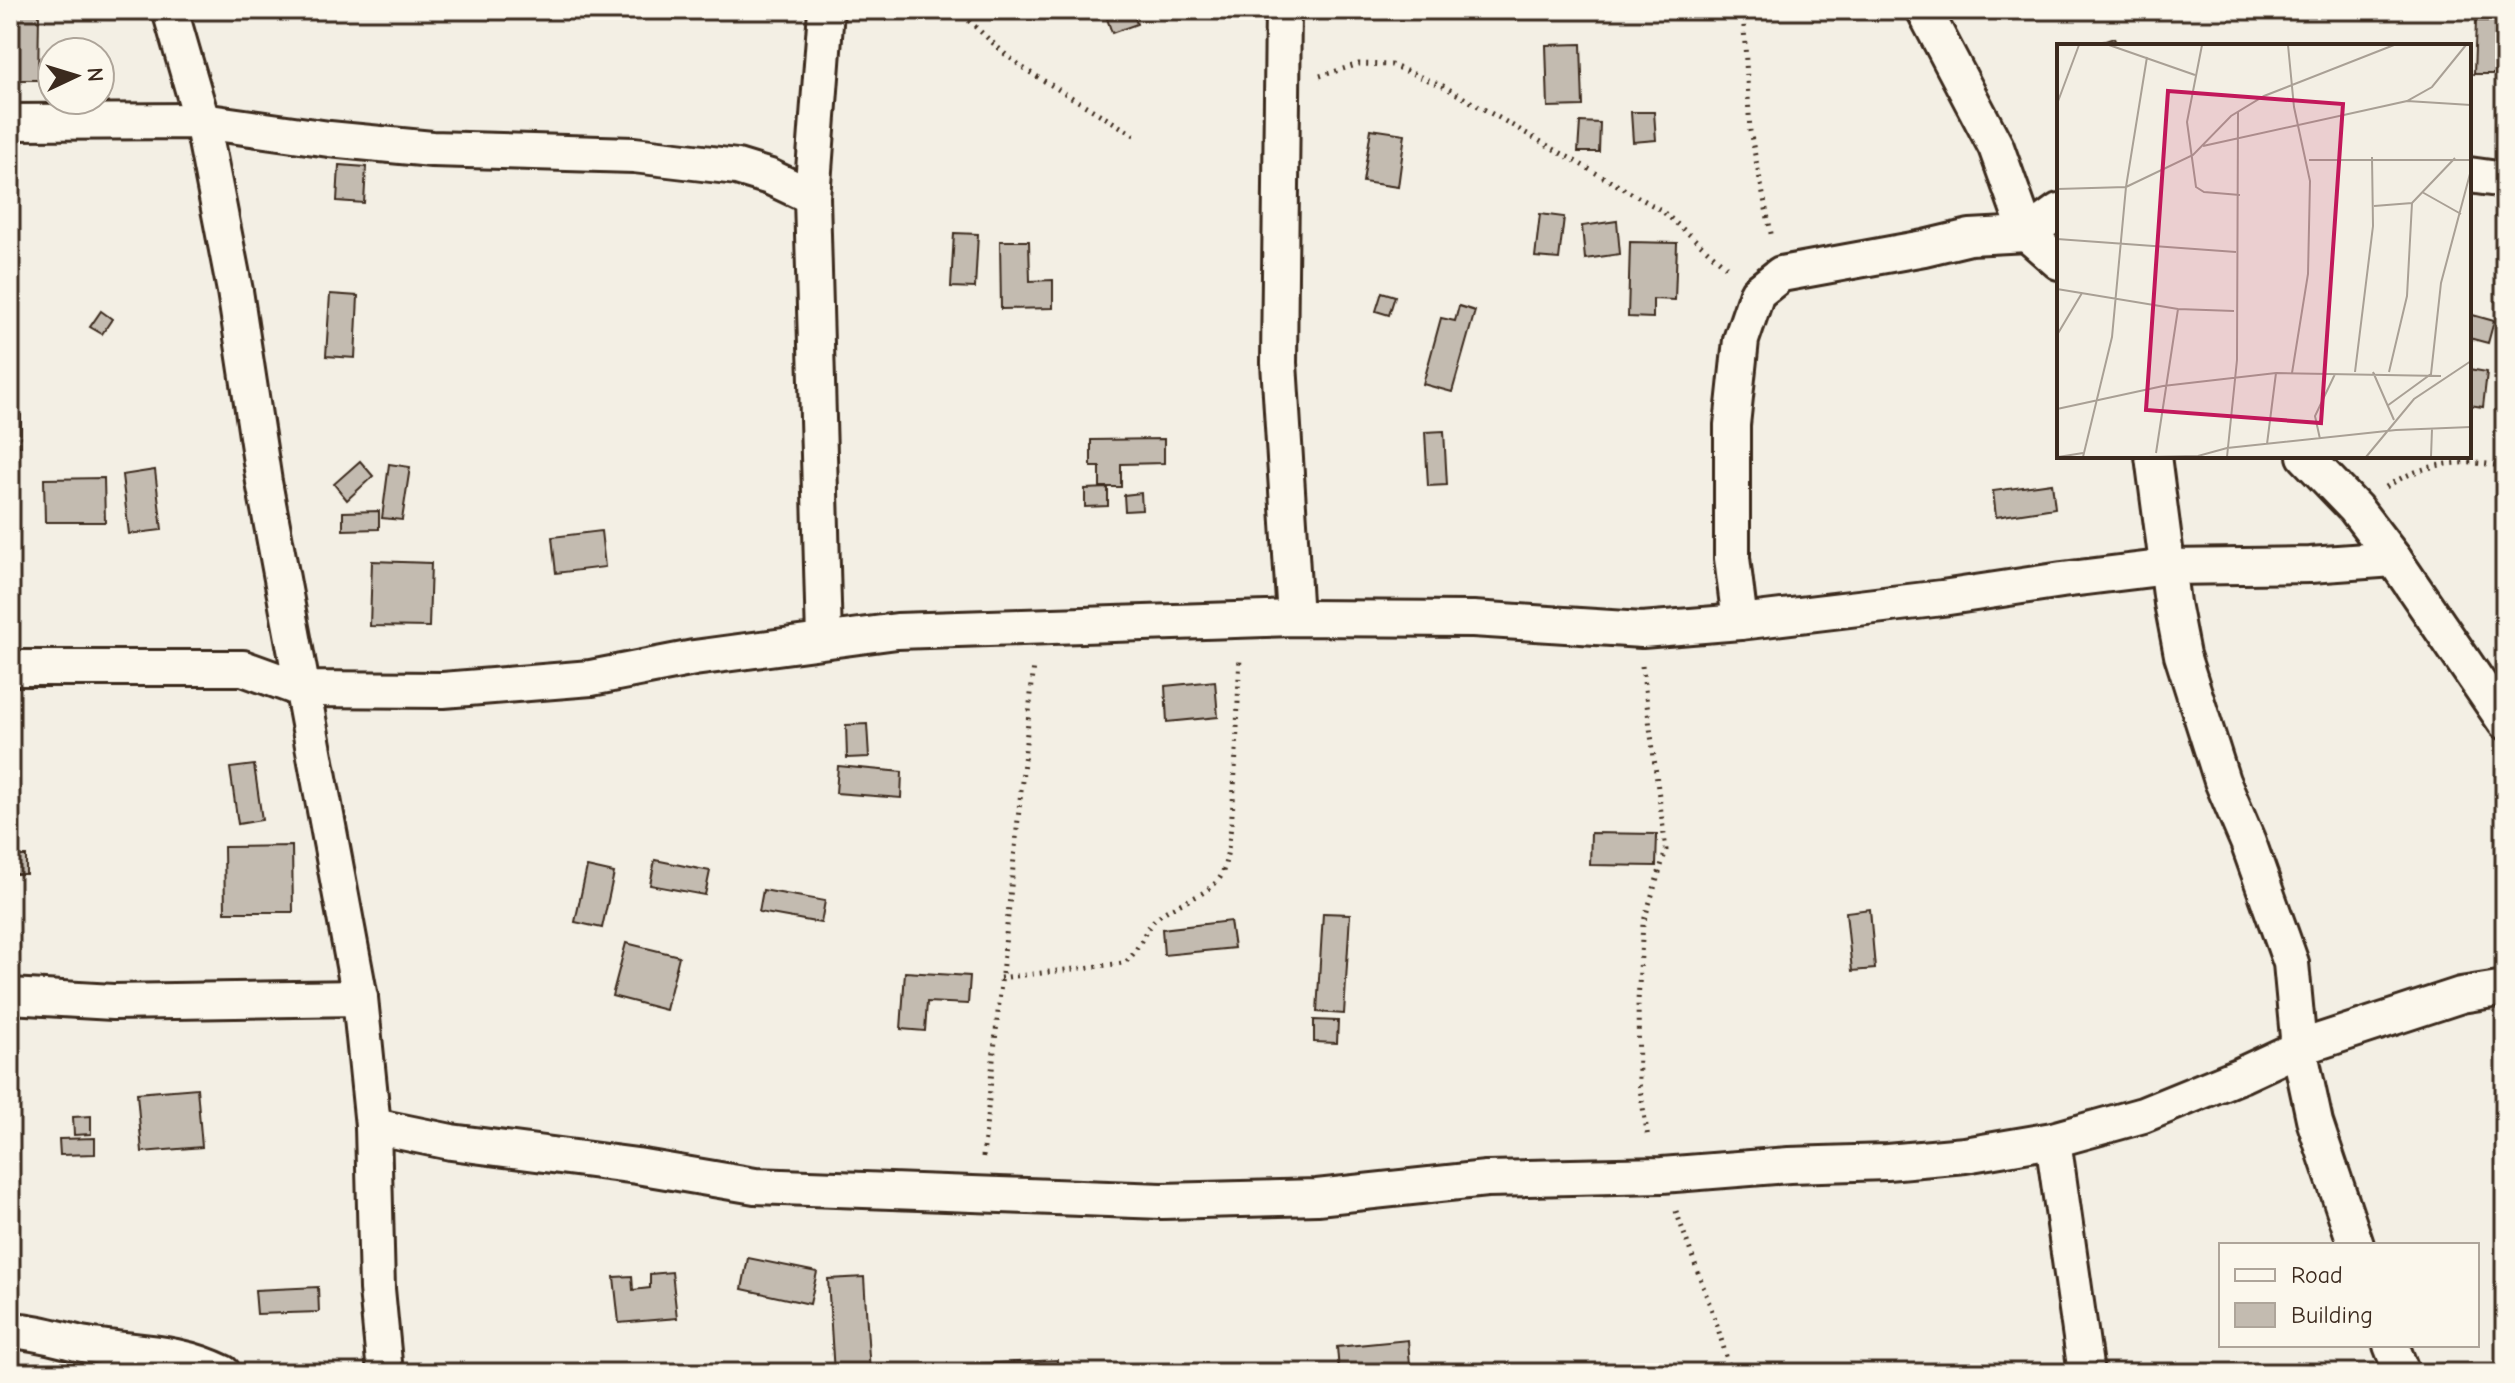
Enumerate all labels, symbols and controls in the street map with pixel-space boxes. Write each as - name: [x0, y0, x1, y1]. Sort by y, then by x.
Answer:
- north arrow: [36, 36, 116, 116]
- inset map: [2057, 44, 2471, 458]
- text: N: [81, 67, 108, 83]
- legend: [2219, 1243, 2479, 1347]
- text: Road: [2291, 1261, 2343, 1289]
- text: Building: [2291, 1301, 2373, 1329]

